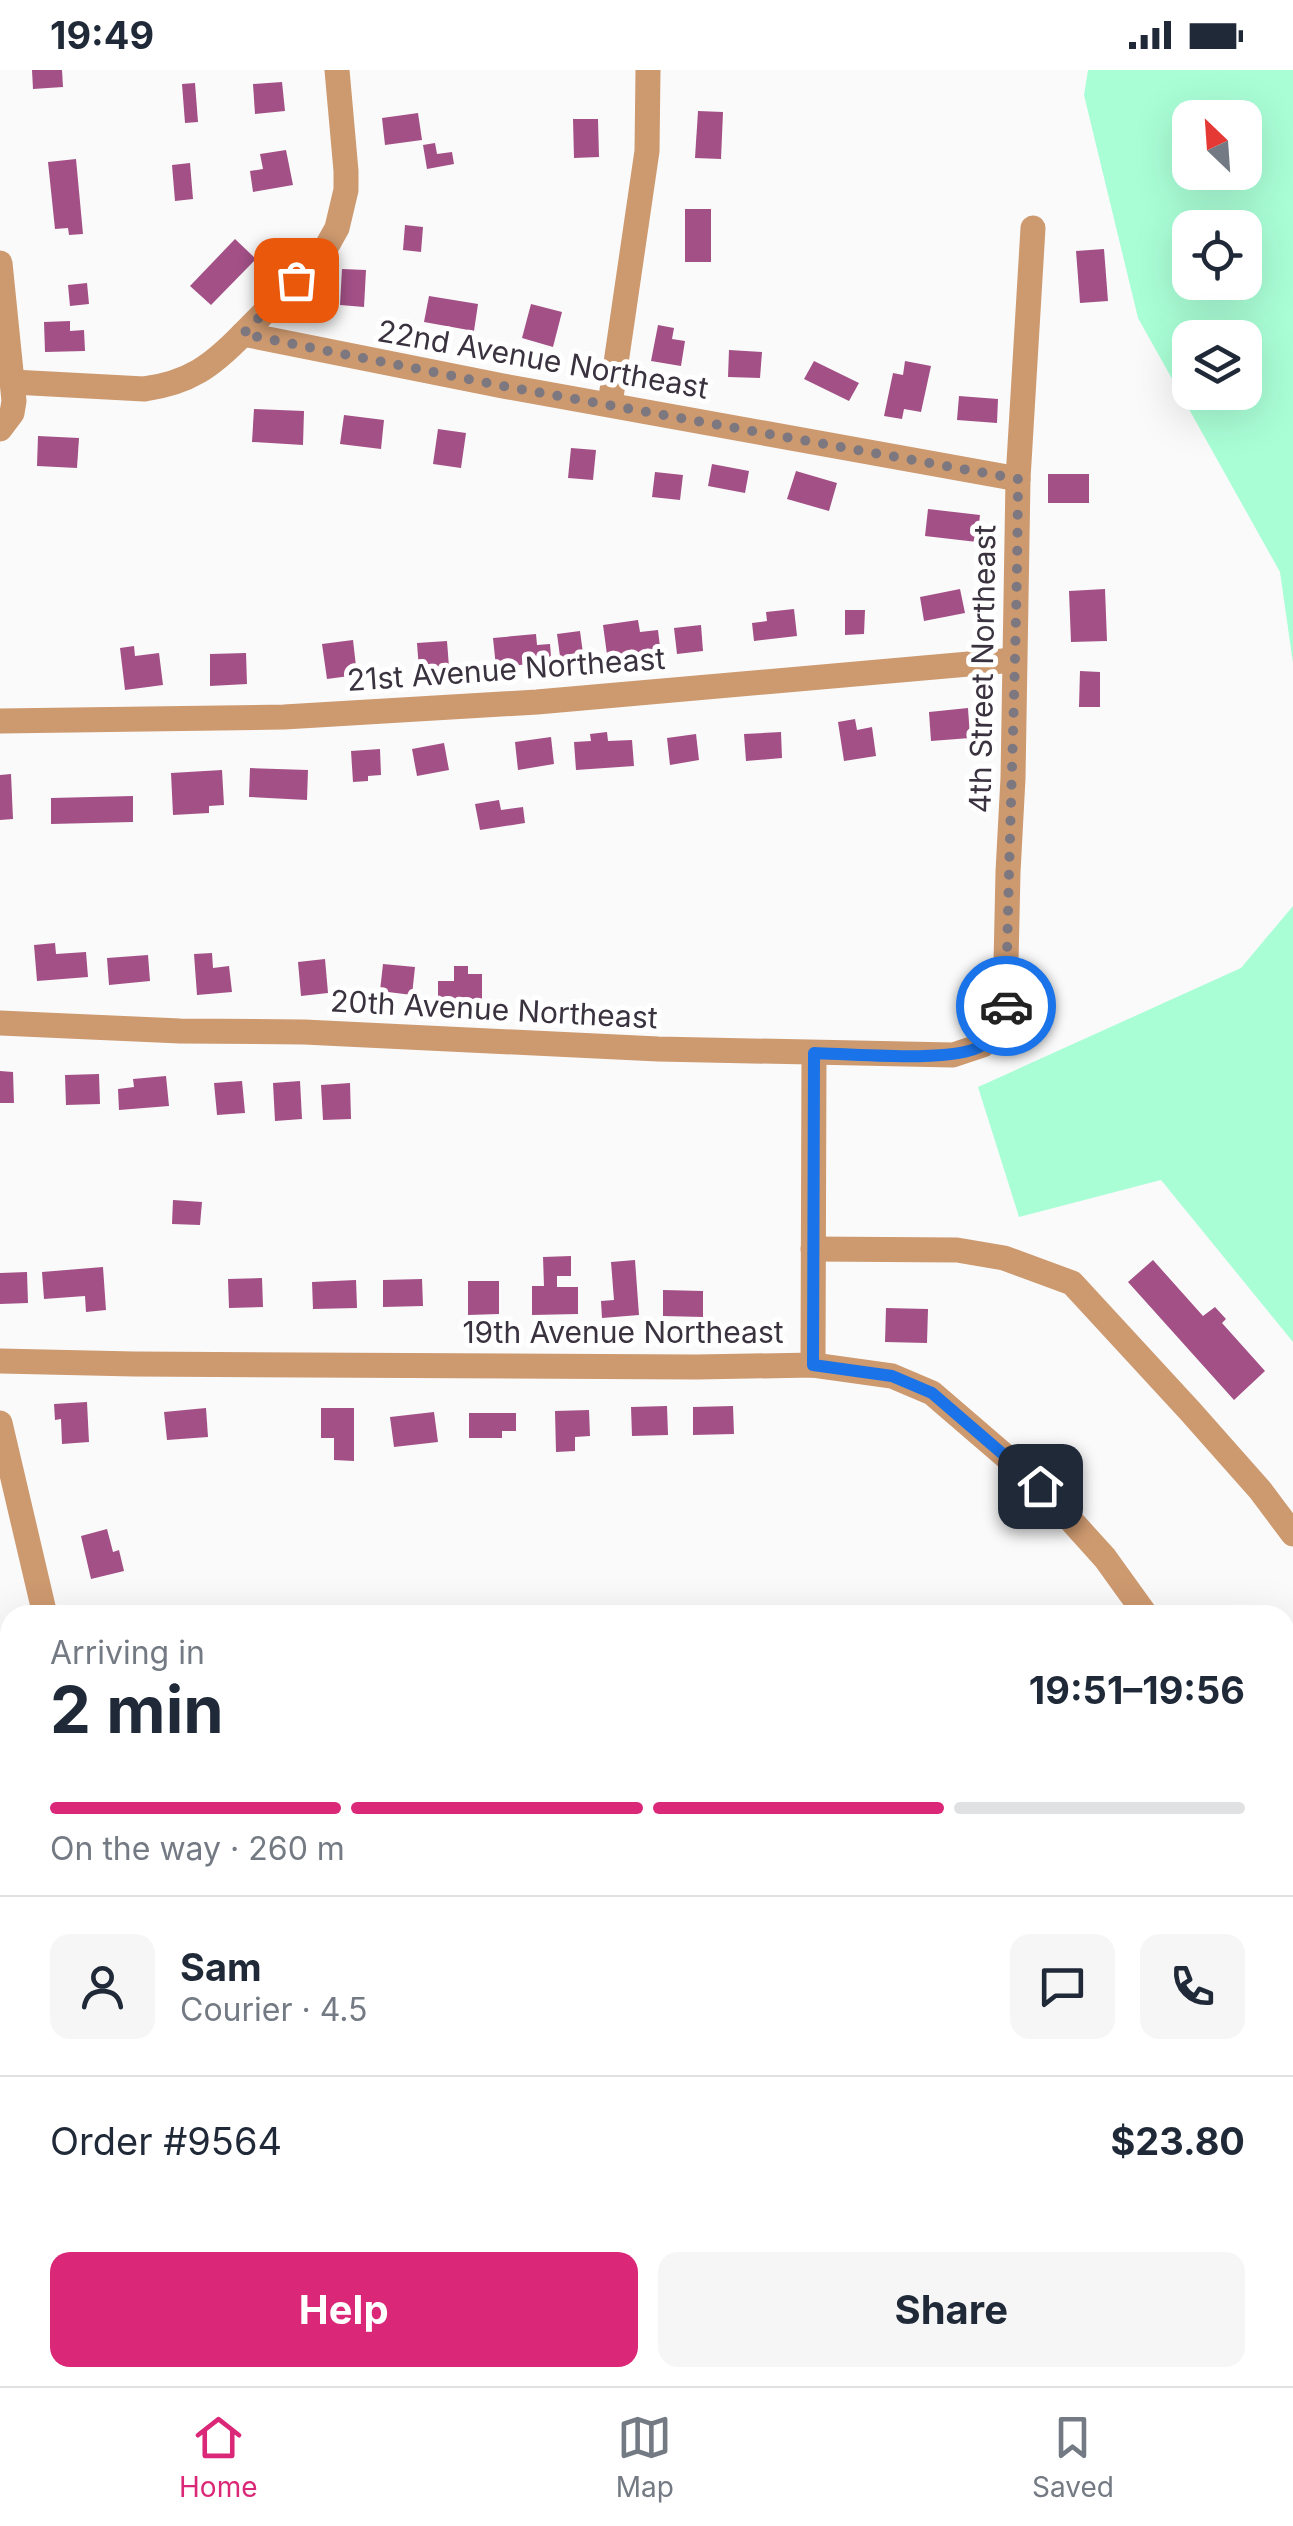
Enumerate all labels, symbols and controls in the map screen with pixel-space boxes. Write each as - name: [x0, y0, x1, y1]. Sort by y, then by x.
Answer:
- text: 19:49: [50, 12, 154, 58]
- north arrow: [1172, 100, 1262, 190]
- map controls: [1172, 100, 1262, 410]
- button: locate: [1172, 210, 1262, 300]
- pin: [254, 238, 339, 323]
- icon: bag: [269, 253, 324, 308]
- street label: 22nd Avenue Northeast: [375, 312, 711, 406]
- button: layers: [1172, 320, 1262, 410]
- street label: 4th Street Northeast: [961, 524, 1003, 814]
- street label: 21st Avenue Northeast: [346, 640, 666, 698]
- courier: [956, 956, 1056, 1056]
- icon: car: [979, 979, 1034, 1034]
- street label: 20th Avenue Northeast: [329, 982, 659, 1036]
- street label: 19th Avenue Northeast: [462, 1314, 784, 1350]
- pin: [998, 1444, 1083, 1529]
- icon: home: [1013, 1459, 1068, 1514]
- text: Arriving in: [50, 1633, 205, 1672]
- text: 19:51–19:56: [1029, 1667, 1245, 1713]
- text: 2 min: [50, 1670, 224, 1749]
- text: On the way · 260 m: [50, 1829, 345, 1868]
- button: person: [50, 1934, 155, 2039]
- button: chat: [1010, 1934, 1115, 2039]
- button: phone: [1140, 1934, 1245, 2039]
- text: Sam: [180, 1944, 262, 1990]
- text: Courier · 4.5: [180, 1990, 368, 2029]
- text: Order #9564: [50, 2118, 282, 2164]
- text: $23.80: [1110, 2118, 1245, 2164]
- button: Help: [50, 2252, 638, 2367]
- button: Share: [658, 2252, 1245, 2367]
- tab: Home: [179, 2410, 258, 2504]
- tab: Map: [616, 2410, 674, 2504]
- tab: Saved: [1032, 2410, 1114, 2504]

